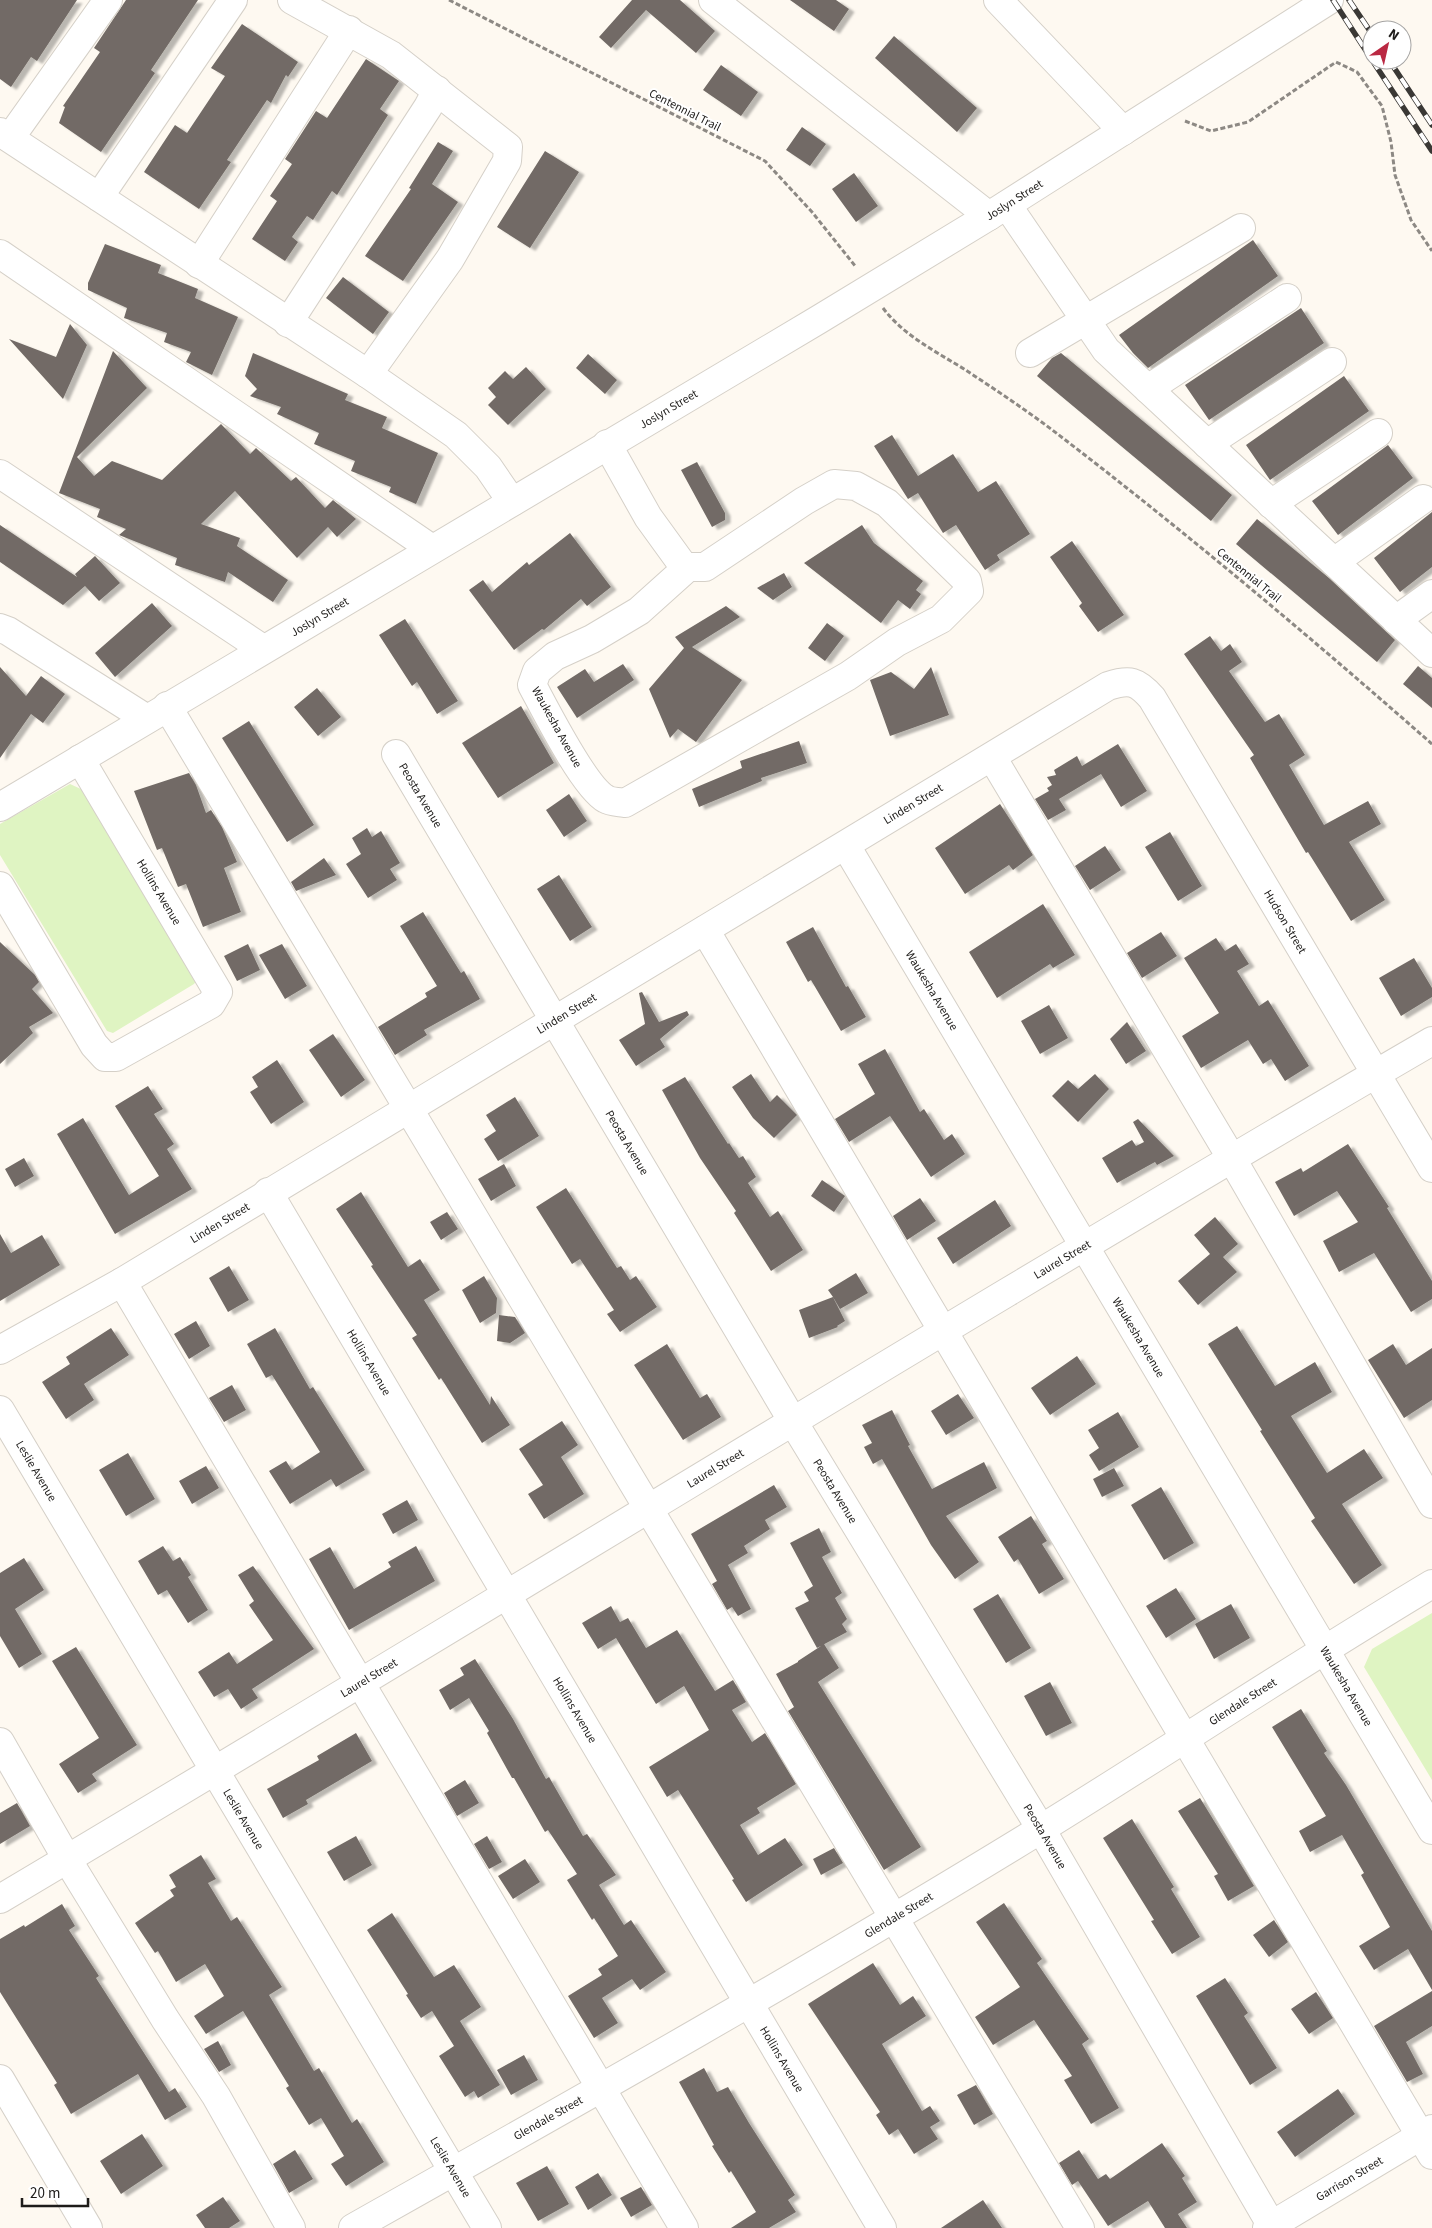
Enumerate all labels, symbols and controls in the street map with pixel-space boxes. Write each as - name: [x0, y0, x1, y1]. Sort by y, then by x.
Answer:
- north arrow: [1362, 20, 1412, 70]
- text: N: [1384, 24, 1403, 46]
- street label: Centennial Trail: [646, 85, 724, 136]
- street label: Joslyn Street: [982, 176, 1046, 225]
- street label: Joslyn Street: [636, 386, 701, 433]
- street label: Centennial Trail: [1213, 544, 1285, 607]
- street label: Joslyn Street: [288, 593, 352, 641]
- street label: Waukesha Avenue: [527, 684, 586, 771]
- street label: Peosta Avenue: [394, 760, 446, 831]
- street label: Linden Street: [880, 780, 946, 829]
- street label: Hollins Avenue: [132, 856, 185, 929]
- street label: Hudson Street: [1259, 887, 1310, 957]
- street label: Waukesha Avenue: [901, 947, 962, 1034]
- street label: Linden Street: [534, 989, 600, 1038]
- street label: Peosta Avenue: [601, 1107, 653, 1179]
- street label: Linden Street: [187, 1199, 253, 1248]
- street label: Laurel Street: [1031, 1236, 1094, 1284]
- street label: Waukesha Avenue: [1108, 1294, 1169, 1381]
- street label: Hollins Avenue: [342, 1326, 395, 1399]
- street label: Leslie Avenue: [11, 1438, 61, 1505]
- street label: Laurel Street: [684, 1445, 747, 1493]
- street label: Peosta Avenue: [809, 1456, 861, 1527]
- street label: Waukesha Avenue: [1316, 1643, 1376, 1730]
- street label: Laurel Street: [337, 1654, 401, 1702]
- street label: Hollins Avenue: [548, 1674, 601, 1747]
- street label: Glendale Street: [1206, 1674, 1280, 1730]
- street label: Leslie Avenue: [218, 1786, 268, 1853]
- street label: Peosta Avenue: [1019, 1801, 1070, 1872]
- street label: Glendale Street: [861, 1888, 936, 1943]
- street label: Hollins Avenue: [755, 2023, 808, 2096]
- street label: Glendale Street: [511, 2092, 586, 2145]
- street label: Leslie Avenue: [426, 2134, 475, 2201]
- street label: Garrison Street: [1313, 2152, 1386, 2206]
- scale bar: [22, 2176, 89, 2208]
- text: 20 m: [30, 2183, 60, 2204]

